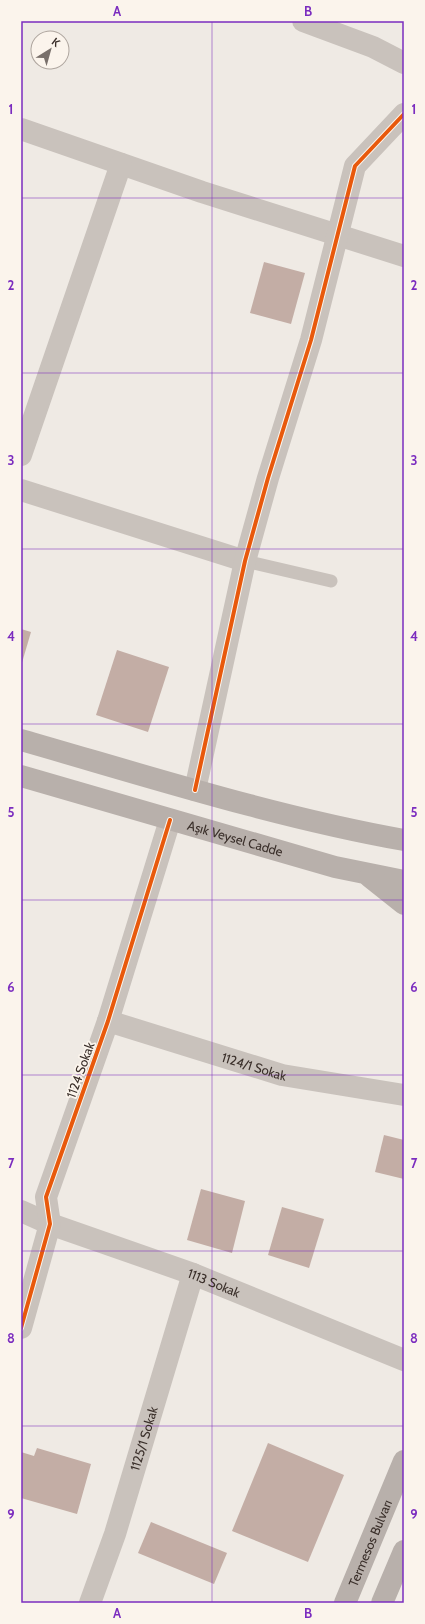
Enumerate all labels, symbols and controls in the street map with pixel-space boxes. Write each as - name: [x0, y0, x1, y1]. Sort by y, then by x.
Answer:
- text: A: [113, 3, 122, 19]
- text: B: [304, 3, 312, 19]
- north arrow: [30, 30, 70, 70]
- text: K: [49, 34, 63, 50]
- text: 1: [9, 101, 13, 117]
- text: 1: [412, 101, 416, 117]
- text: 2: [8, 277, 15, 293]
- text: 2: [411, 277, 418, 293]
- text: 3: [7, 452, 15, 468]
- text: 3: [410, 452, 418, 468]
- text: 4: [7, 628, 15, 644]
- text: 4: [410, 628, 418, 644]
- text: 5: [8, 804, 15, 820]
- text: 5: [411, 804, 418, 820]
- street label: Aşık Veysel Cadde: [186, 817, 285, 860]
- text: 6: [7, 979, 15, 995]
- text: 6: [410, 979, 418, 995]
- street label: 1124 Sokak: [63, 1040, 98, 1100]
- street label: 1124/1 Sokak: [220, 1049, 288, 1084]
- text: 7: [8, 1155, 15, 1171]
- text: 7: [411, 1155, 418, 1171]
- street label: 1113 Sokak: [186, 1265, 243, 1300]
- text: 8: [7, 1330, 15, 1346]
- text: 8: [410, 1330, 418, 1346]
- street label: 1125/1 Sokak: [126, 1404, 161, 1473]
- street label: Termesos Bulvarı: [345, 1497, 395, 1589]
- text: 9: [7, 1506, 15, 1522]
- text: 9: [410, 1506, 418, 1522]
- text: A: [113, 1605, 122, 1621]
- text: B: [304, 1605, 312, 1621]

